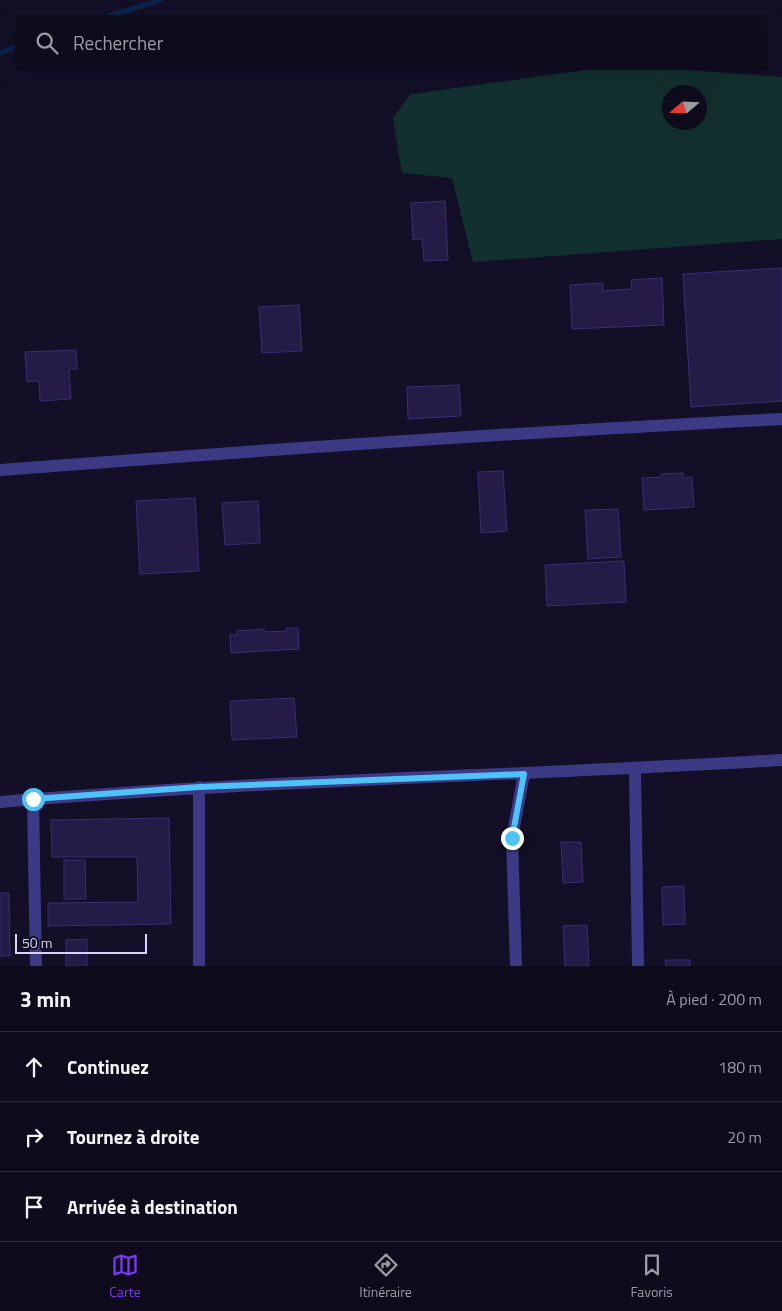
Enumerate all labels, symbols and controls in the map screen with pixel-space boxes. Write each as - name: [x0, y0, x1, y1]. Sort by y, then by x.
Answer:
- search box: [15, 15, 767, 70]
- text: Rechercher: [73, 28, 163, 57]
- icon: search: [33, 29, 61, 57]
- north arrow: [662, 85, 707, 130]
- route start: [22, 788, 45, 811]
- route end: [501, 827, 524, 850]
- scale bar: [15, 931, 148, 954]
- text: 50 m: [22, 932, 52, 953]
- text: 3 min: [20, 983, 71, 1015]
- text: À pied · 200 m: [666, 987, 762, 1011]
- text: Continuez: [67, 1052, 149, 1081]
- icon: ahead: [20, 1053, 48, 1081]
- text: 180 m: [718, 1055, 762, 1079]
- text: Tournez à droite: [67, 1122, 199, 1151]
- icon: right: [20, 1123, 48, 1151]
- text: 20 m: [727, 1125, 762, 1149]
- text: Arrivée à destination: [67, 1192, 238, 1221]
- icon: arrive: [20, 1193, 48, 1221]
- tab: Carte: [109, 1251, 141, 1302]
- tab: Itinéraire: [359, 1251, 412, 1302]
- tab: Favoris: [630, 1251, 673, 1302]

